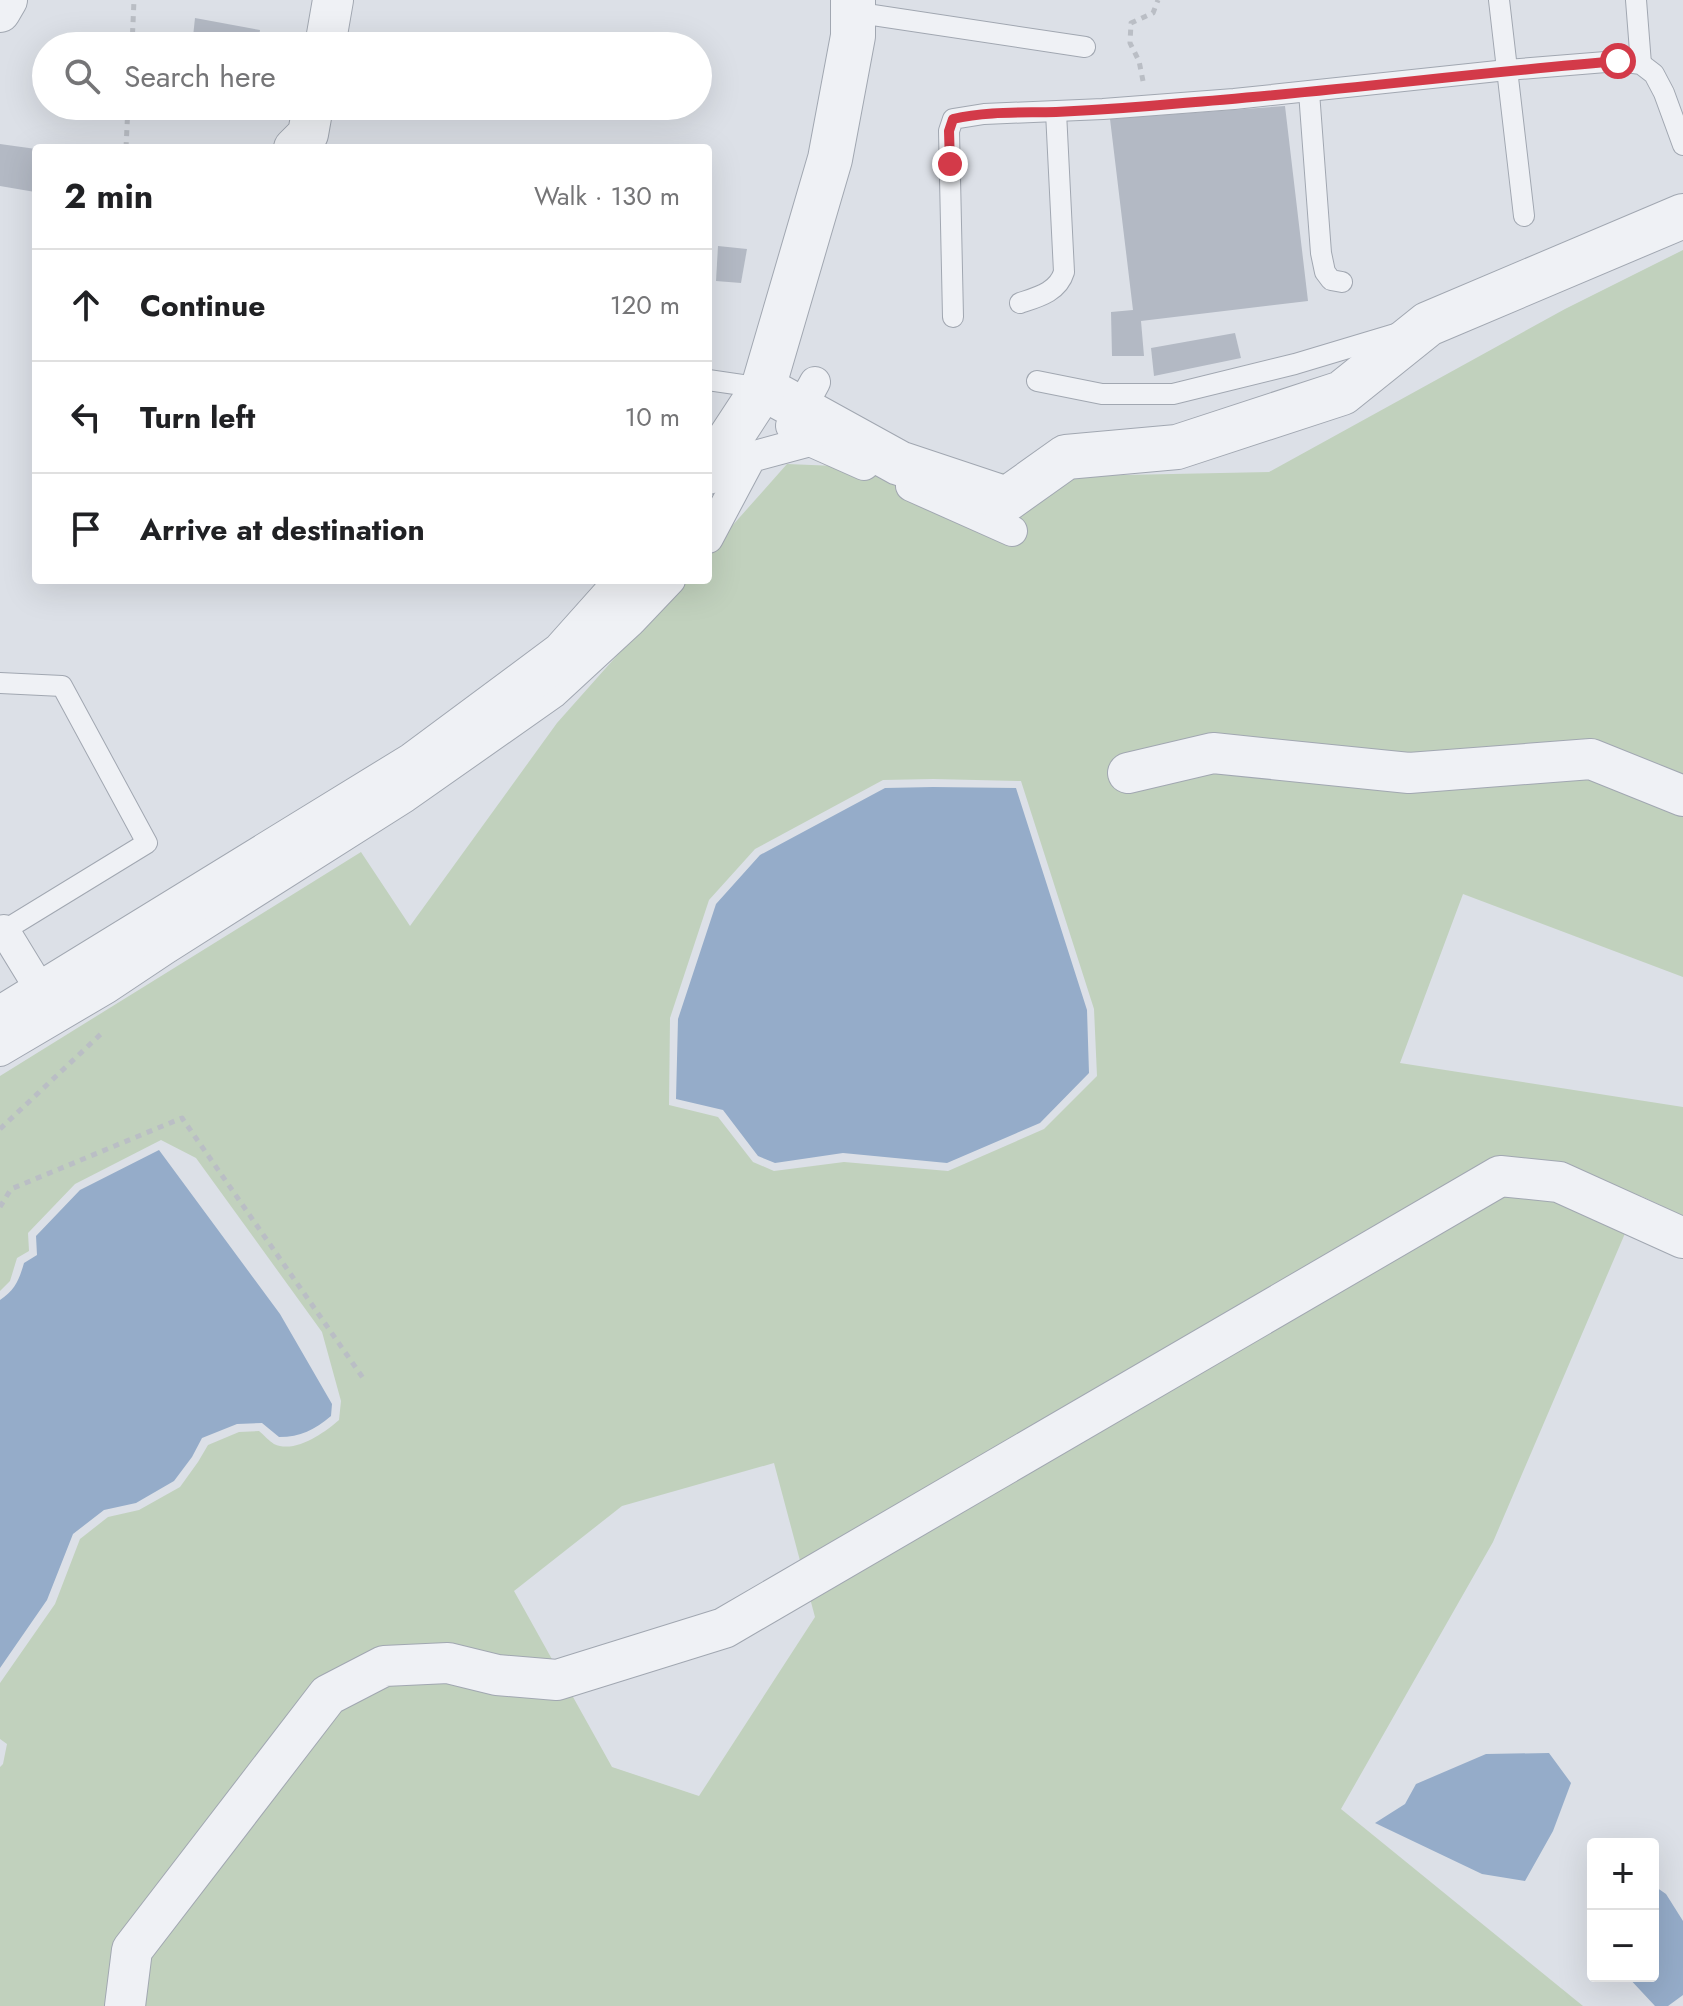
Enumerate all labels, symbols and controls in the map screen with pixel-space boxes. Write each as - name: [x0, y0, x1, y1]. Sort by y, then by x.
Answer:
- search box: [32, 32, 712, 120]
- route start: [1600, 43, 1636, 79]
- icon: search: [60, 54, 104, 98]
- text: Search here: [124, 55, 276, 98]
- route end: [932, 146, 968, 182]
- text: 2 min: [64, 172, 153, 221]
- text: Walk · 130 m: [534, 177, 680, 215]
- icon: ahead: [64, 283, 108, 327]
- text: Continue: [140, 284, 266, 327]
- text: 120 m: [610, 286, 680, 324]
- icon: left: [64, 395, 108, 439]
- text: Turn left: [140, 396, 255, 439]
- text: 10 m: [625, 398, 680, 436]
- icon: arrive: [64, 507, 108, 551]
- text: Arrive at destination: [140, 508, 425, 551]
- map controls: [1587, 1838, 1659, 1982]
- button: +: [1587, 1838, 1659, 1910]
- button: −: [1587, 1910, 1659, 1982]

